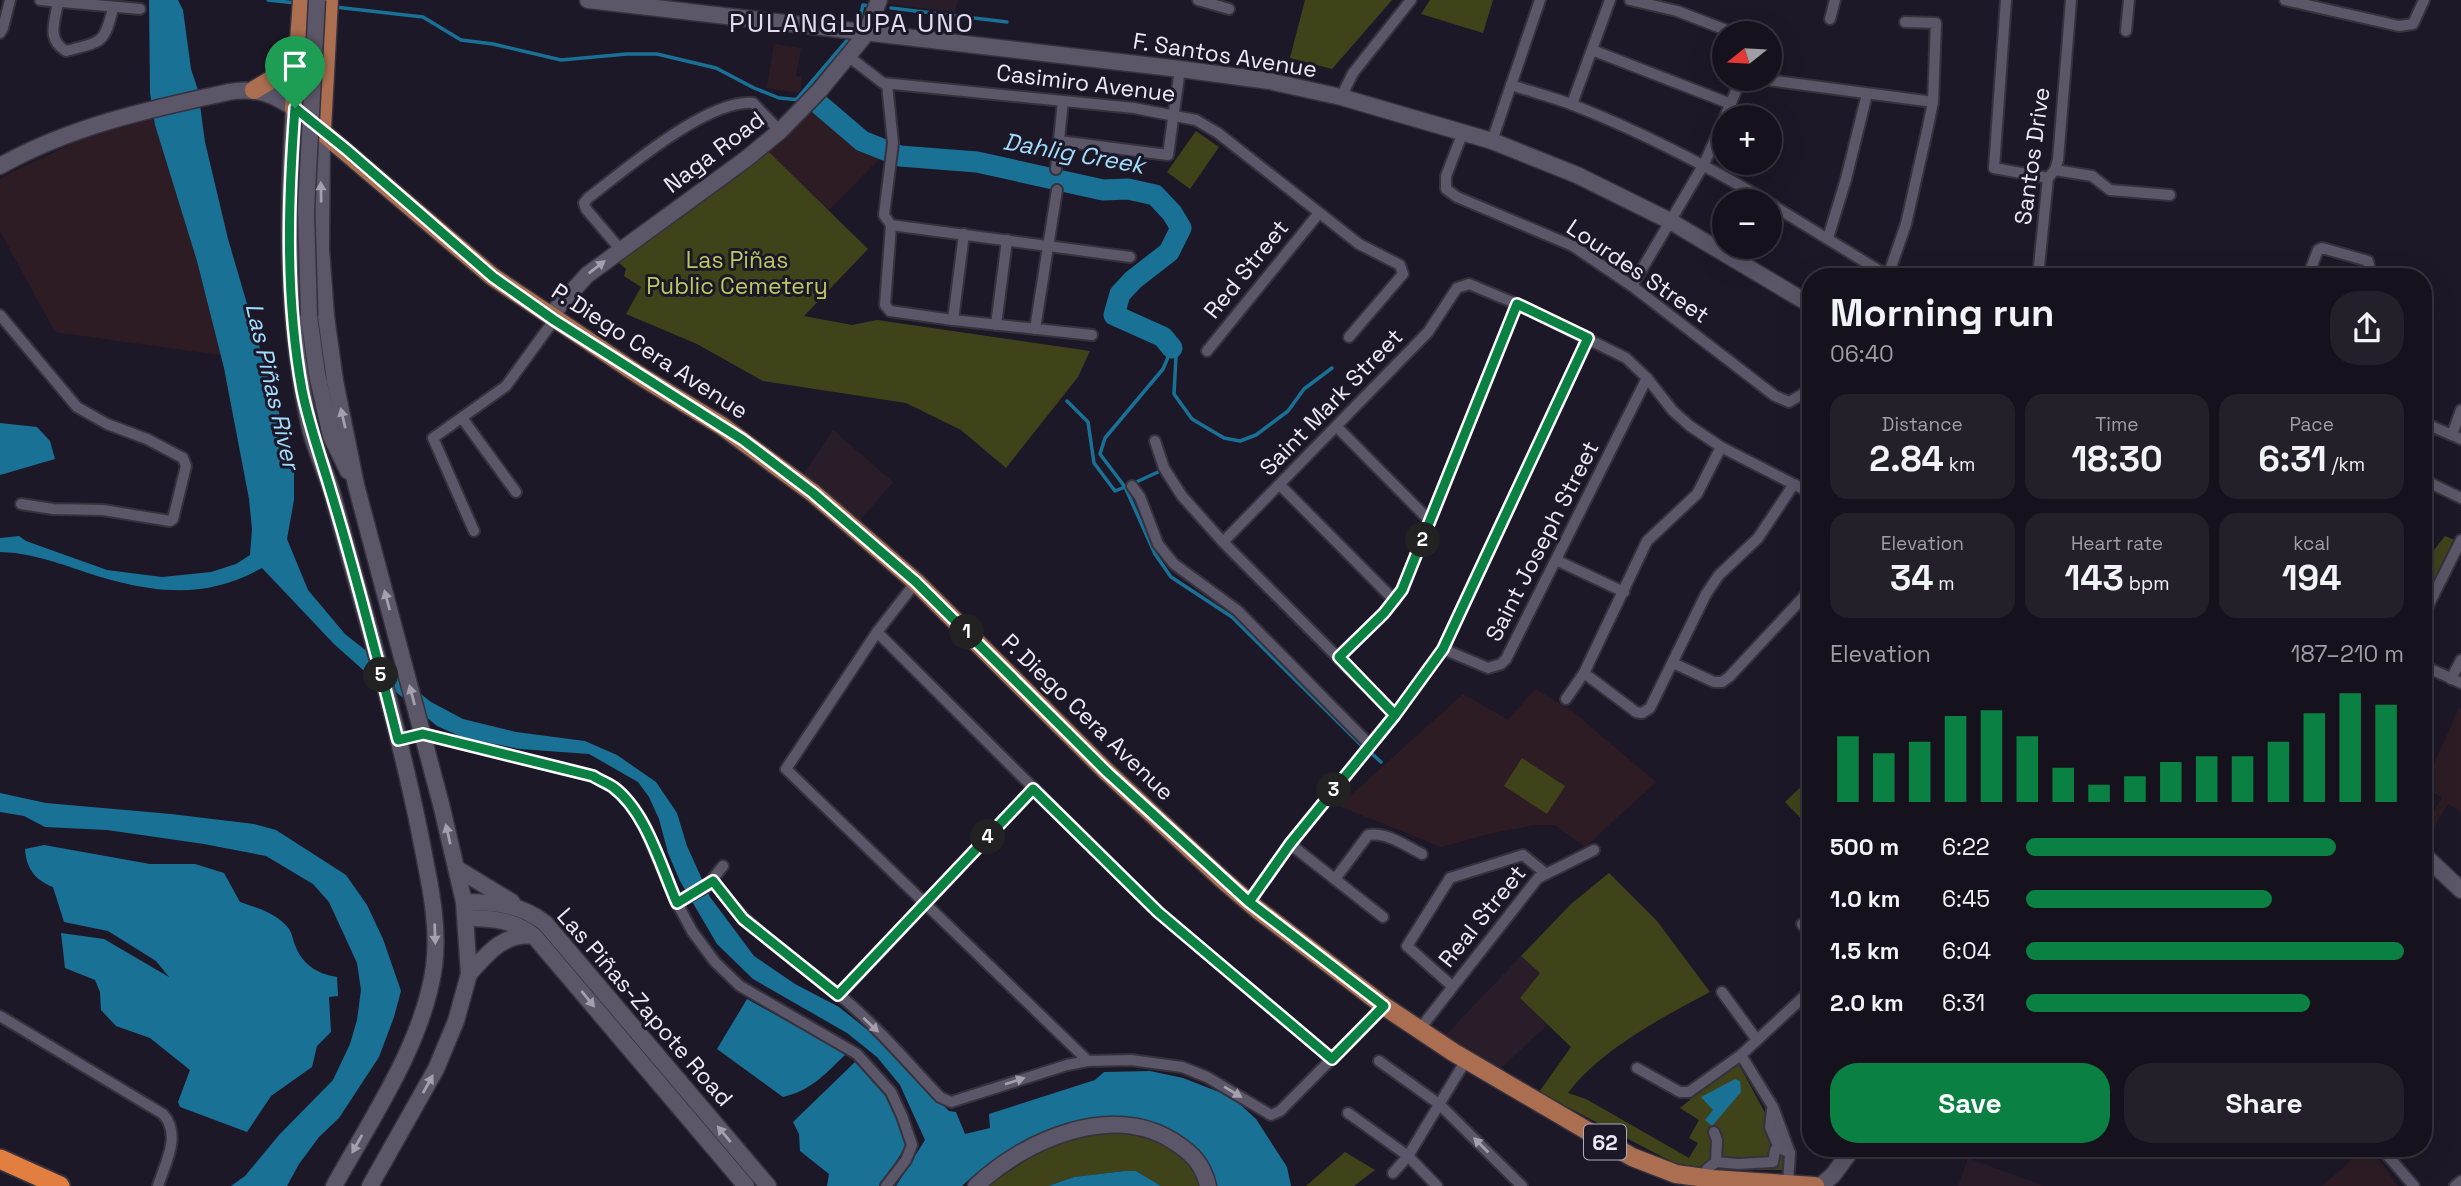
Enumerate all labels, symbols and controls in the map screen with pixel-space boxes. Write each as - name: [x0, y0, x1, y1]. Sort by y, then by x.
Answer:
- district label: PULANGLUPA UNO: [729, 6, 975, 40]
- north arrow: [1712, 21, 1782, 91]
- map controls: [1712, 21, 1782, 259]
- street label: F. Santos Avenue: [1131, 26, 1319, 84]
- pin: [265, 36, 325, 108]
- icon: arrive: [276, 47, 314, 85]
- street label: Casimiro Avenue: [995, 57, 1177, 109]
- street label: Santos Drive: [2007, 85, 2057, 227]
- street label: Naga Road: [658, 104, 770, 200]
- button: +: [1712, 105, 1782, 175]
- water label: Dahlig Creek: [1001, 125, 1150, 181]
- one-way arrow: [315, 181, 327, 203]
- button: −: [1712, 189, 1782, 259]
- street label: Lourdes Street: [1561, 212, 1715, 330]
- street label: Red Street: [1197, 213, 1295, 325]
- park label: Las Piñas Public Cemetery: [646, 245, 828, 301]
- one-way arrow: [588, 260, 606, 275]
- street label: P. Diego Cera Avenue: [546, 276, 754, 426]
- text: Morning run: [1830, 289, 2055, 337]
- button: share: [2330, 291, 2404, 365]
- water label: Las Piñas River: [239, 300, 308, 475]
- street label: Saint Mark Street: [1253, 322, 1409, 482]
- text: 06:40: [1830, 339, 1894, 369]
- one-way arrow: [338, 407, 349, 429]
- text: Distance: [1882, 412, 1963, 437]
- text: Time: [2095, 412, 2139, 437]
- text: Pace: [2289, 412, 2334, 437]
- street label: Saint Joseph Street: [1478, 436, 1606, 646]
- text: 2.84: [1869, 437, 1944, 481]
- text: 18:30: [2071, 437, 2163, 481]
- text: 6:31: [2258, 437, 2327, 481]
- text: km: [1944, 452, 1975, 477]
- text: /km: [2327, 452, 2365, 477]
- pin: 2: [1406, 522, 1440, 558]
- text: 2: [1417, 527, 1428, 552]
- text: Elevation: [1881, 531, 1964, 556]
- text: Heart rate: [2071, 531, 2163, 556]
- text: kcal: [2293, 531, 2330, 556]
- text: 34: [1890, 556, 1933, 600]
- text: 143: [2064, 556, 2124, 600]
- text: 194: [2282, 556, 2342, 600]
- text: m: [1933, 571, 1955, 596]
- text: bpm: [2124, 571, 2170, 596]
- one-way arrow: [381, 589, 391, 610]
- pin: 1: [950, 614, 984, 650]
- text: 1: [962, 619, 971, 644]
- street label: P. Diego Cera Avenue: [995, 627, 1181, 807]
- text: Elevation: [1830, 639, 1931, 669]
- text: 187–210 m: [2291, 639, 2404, 669]
- pin: 5: [364, 658, 398, 692]
- text: 5: [375, 662, 386, 687]
- one-way arrow: [406, 684, 417, 706]
- pin: 3: [1316, 772, 1352, 808]
- text: 3: [1328, 777, 1339, 802]
- pin: 4: [970, 820, 1006, 854]
- one-way arrow: [442, 823, 453, 845]
- text: 4: [981, 824, 994, 849]
- text: 500 m: [1830, 832, 1899, 862]
- text: 6:22: [1942, 832, 1990, 862]
- street label: Real Street: [1432, 859, 1532, 973]
- text: 1.0 km: [1830, 884, 1900, 914]
- text: 6:45: [1942, 884, 1990, 914]
- street label: Las Piñas-Zapote Road: [551, 901, 739, 1113]
- one-way arrow: [429, 924, 440, 946]
- text: 1.5 km: [1830, 936, 1900, 966]
- text: 6:04: [1942, 936, 1991, 966]
- text: 2.0 km: [1830, 988, 1904, 1018]
- text: 6:31: [1942, 988, 1985, 1018]
- one-way arrow: [581, 989, 596, 1007]
- one-way arrow: [862, 1017, 879, 1033]
- button: Save: [1830, 1063, 2110, 1143]
- button: Share: [2124, 1063, 2404, 1143]
- one-way arrow: [422, 1074, 434, 1094]
- one-way arrow: [1005, 1076, 1026, 1086]
- one-way arrow: [1224, 1086, 1243, 1099]
- road number: 62: [1584, 1124, 1626, 1160]
- one-way arrow: [716, 1125, 732, 1143]
- one-way arrow: [351, 1135, 363, 1154]
- one-way arrow: [1473, 1137, 1489, 1154]

